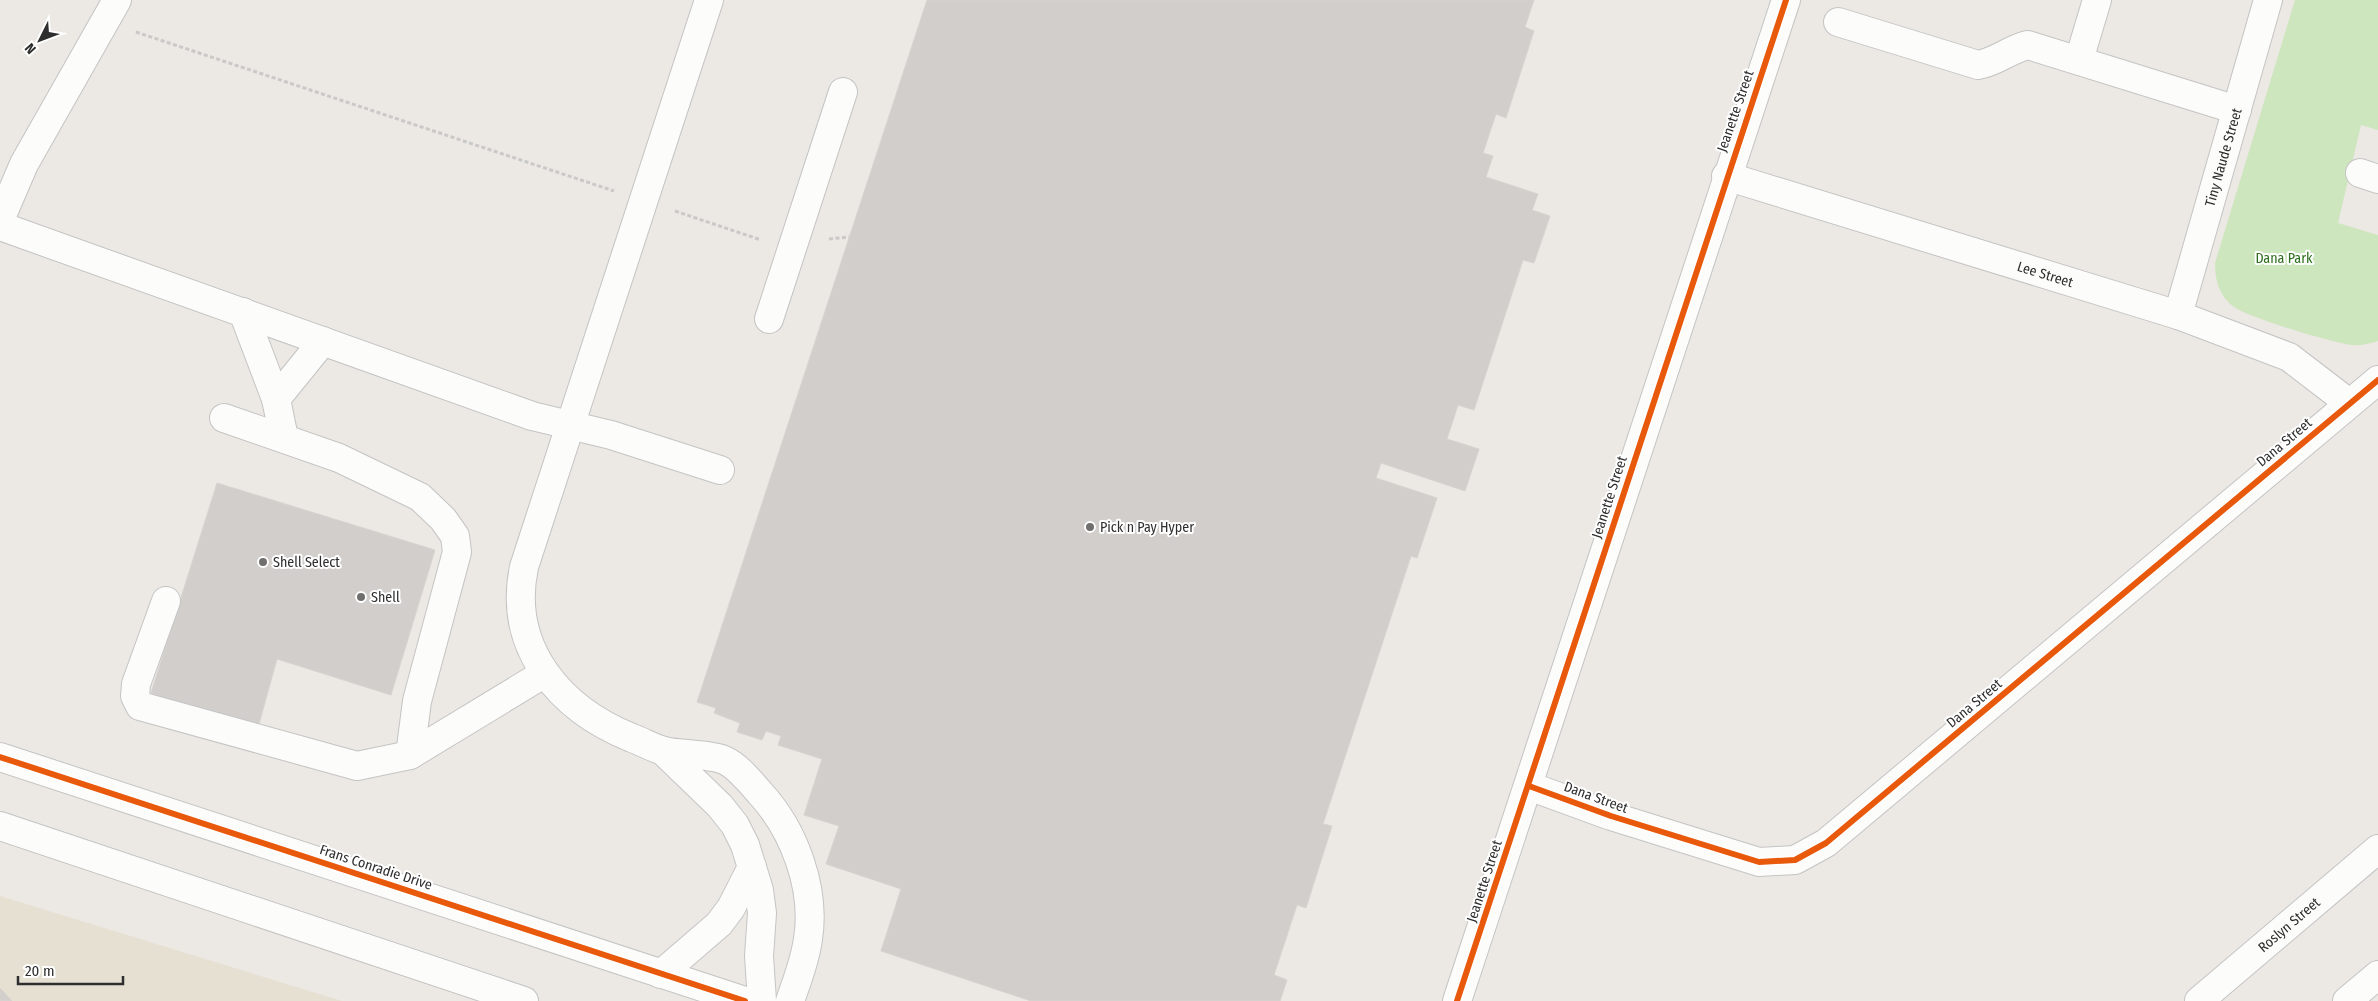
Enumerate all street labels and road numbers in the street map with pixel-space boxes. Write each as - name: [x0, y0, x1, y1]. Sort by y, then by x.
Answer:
- street label: Jeanette Street: [1714, 68, 1758, 154]
- street label: Tiny Naude Street: [2201, 106, 2246, 209]
- street label: Lee Street: [2015, 258, 2075, 291]
- street label: Dana Street: [2253, 414, 2316, 470]
- street label: Jeanette Street: [1588, 454, 1631, 540]
- street label: Dana Street: [1943, 675, 2006, 731]
- street label: Dana Street: [1562, 778, 1631, 817]
- street label: Jeanette Street: [1463, 838, 1506, 924]
- street label: Frans Conradie Drive: [317, 841, 434, 894]
- street label: Roslyn Street: [2255, 894, 2324, 956]

